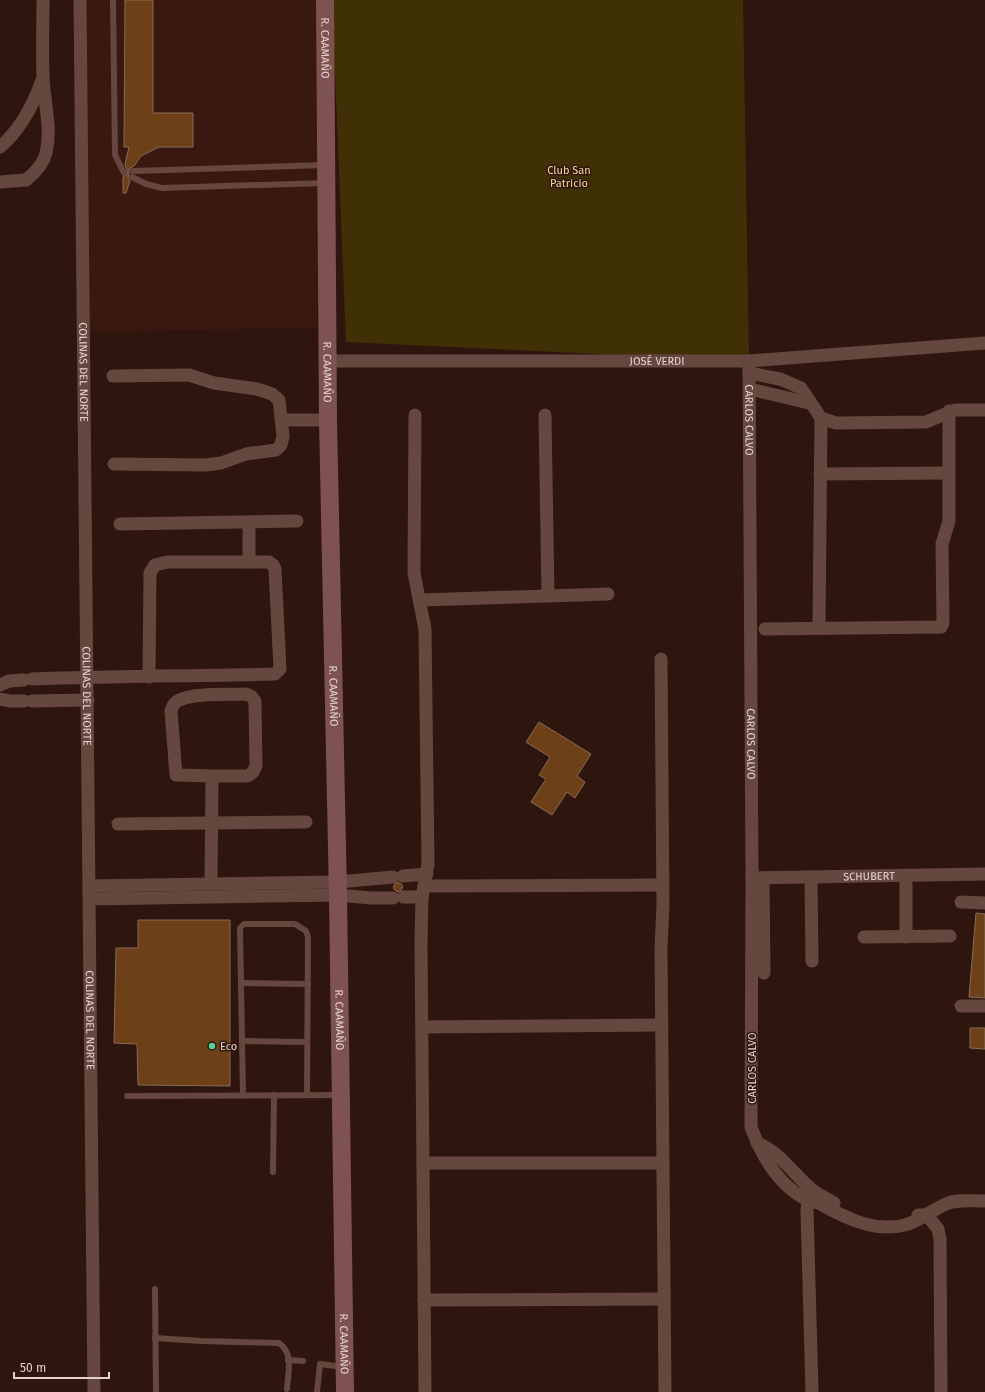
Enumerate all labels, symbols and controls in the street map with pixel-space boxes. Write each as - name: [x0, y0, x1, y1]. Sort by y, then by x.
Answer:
- street label: R. CAAMAÑO: [318, 17, 332, 79]
- park label: Club San Patricio: [547, 164, 591, 190]
- street label: COLINAS DEL NORTE: [76, 322, 90, 422]
- street label: R. CAAMAÑO: [320, 341, 334, 403]
- street label: JOSÉ VERDI: [630, 354, 684, 368]
- street label: CARLOS CALVO: [742, 384, 756, 456]
- street label: COLINAS DEL NORTE: [79, 646, 94, 746]
- street label: R. CAAMAÑO: [326, 665, 340, 727]
- street label: CARLOS CALVO: [744, 708, 757, 780]
- street label: SCHUBERT: [843, 870, 895, 883]
- street label: COLINAS DEL NORTE: [83, 970, 97, 1070]
- street label: R. CAAMAÑO: [332, 989, 346, 1050]
- street label: CARLOS CALVO: [746, 1032, 759, 1104]
- place label: Eco: [220, 1040, 237, 1053]
- marker: Eco: [207, 1041, 217, 1051]
- street label: R. CAAMAÑO: [337, 1313, 351, 1374]
- scale bar: [14, 1354, 109, 1380]
- text: 50 m: [20, 1361, 46, 1375]

